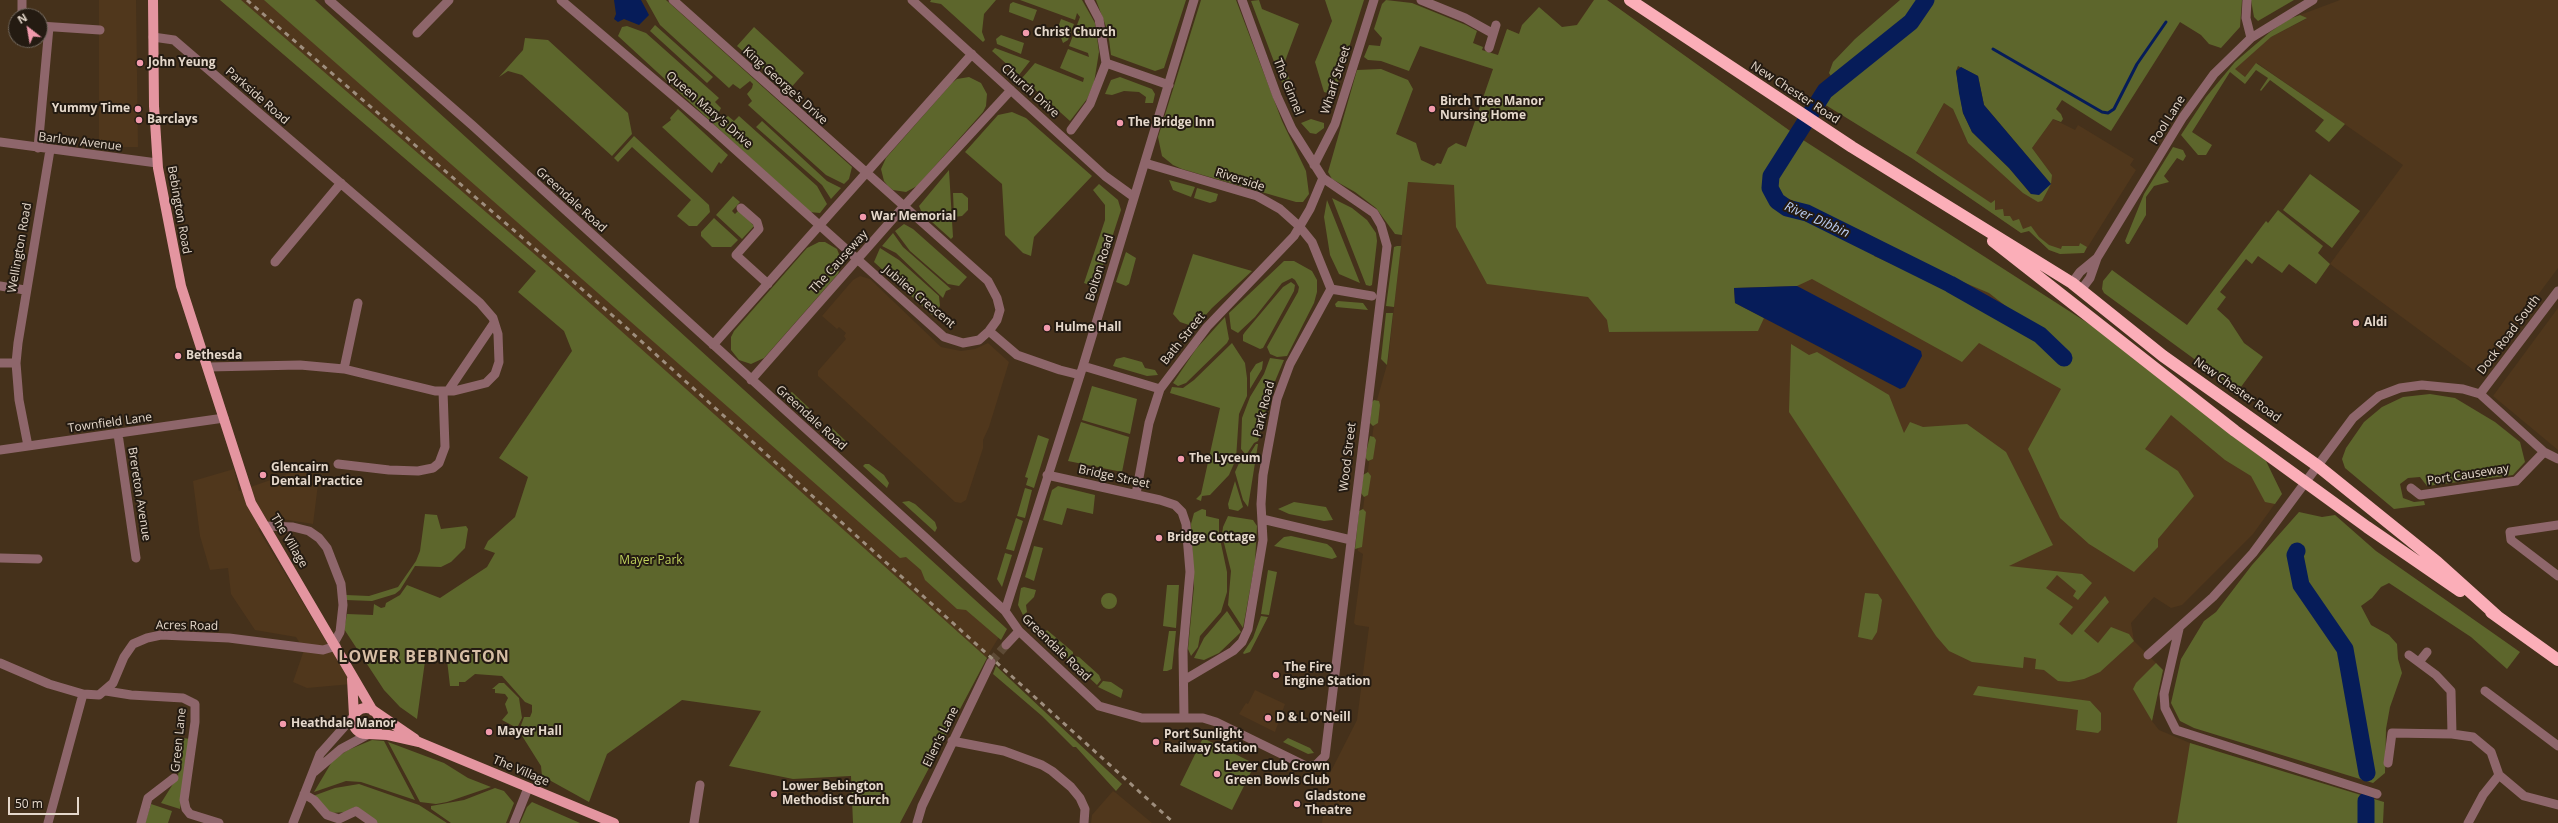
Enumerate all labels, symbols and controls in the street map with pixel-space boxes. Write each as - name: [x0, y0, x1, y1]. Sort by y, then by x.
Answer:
- north arrow: [8, 8, 48, 48]
- text: N: [14, 9, 30, 27]
- place label: Christ Church: [1034, 26, 1116, 40]
- marker: Christ Church: [1021, 28, 1031, 38]
- street label: King George's Drive: [740, 44, 830, 128]
- street label: Wharf Street: [1318, 44, 1354, 116]
- place label: John Yeung: [148, 56, 215, 70]
- street label: The Ginnel: [1270, 56, 1306, 118]
- marker: John Yeung: [135, 58, 145, 68]
- street label: New Chester Road: [1748, 59, 1842, 127]
- street label: Church Drive: [998, 61, 1062, 121]
- street label: Parkside Road: [222, 64, 292, 128]
- street label: Queen Mary's Drive: [663, 69, 755, 151]
- street label: Pool Lane: [2147, 93, 2189, 147]
- place label: Birch Tree Manor Nursing Home: [1440, 95, 1543, 123]
- place label: Yummy Time: [52, 102, 130, 116]
- marker: Yummy Time: [133, 104, 143, 114]
- marker: Birch Tree Manor Nursing Home: [1427, 104, 1437, 114]
- place label: Barclays: [147, 113, 198, 127]
- marker: Barclays: [134, 115, 144, 125]
- place label: The Bridge Inn: [1128, 116, 1215, 130]
- marker: The Bridge Inn: [1115, 118, 1125, 128]
- street label: Barlow Avenue: [38, 130, 122, 154]
- street label: Bebington Road: [164, 165, 194, 255]
- street label: Greendale Road: [533, 165, 609, 235]
- street label: Riverside: [1214, 165, 1266, 195]
- water label: River Dibbin: [1782, 199, 1852, 241]
- street label: Wellington Road: [5, 202, 35, 294]
- place label: War Memorial: [871, 210, 956, 224]
- marker: War Memorial: [858, 212, 868, 222]
- street label: The Causeway: [807, 228, 871, 296]
- street label: Bolton Road: [1083, 233, 1117, 303]
- street label: Jubilee Crescent: [880, 263, 958, 331]
- street label: Dock Road South: [2474, 292, 2544, 378]
- street label: Bath Street: [1158, 310, 1208, 368]
- place label: Aldi: [2364, 316, 2387, 330]
- marker: Aldi: [2351, 318, 2361, 328]
- place label: Hulme Hall: [1055, 321, 1121, 335]
- marker: Hulme Hall: [1042, 323, 1052, 333]
- place label: Bethesda: [186, 349, 242, 363]
- marker: Bethesda: [173, 351, 183, 361]
- street label: New Chester Road: [2191, 354, 2283, 426]
- street label: Park Road: [1250, 380, 1278, 438]
- street label: Greendale Road: [773, 383, 849, 453]
- street label: Townfield Lane: [67, 410, 153, 436]
- street label: Wood Street: [1337, 422, 1359, 492]
- street label: Brereton Avenue: [124, 446, 154, 542]
- place label: The Lyceum: [1189, 452, 1261, 466]
- marker: The Lyceum: [1176, 454, 1186, 464]
- place label: Glencairn Dental Practice: [271, 461, 363, 489]
- street label: Port Causeway: [2426, 461, 2510, 489]
- street label: Bridge Street: [1077, 462, 1151, 492]
- marker: Glencairn Dental Practice: [258, 470, 268, 480]
- street label: The Village: [267, 512, 311, 570]
- place label: Bridge Cottage: [1167, 531, 1255, 545]
- marker: Bridge Cottage: [1154, 533, 1164, 543]
- park label: Mayer Park: [619, 554, 683, 568]
- street label: Greendale Road: [1019, 612, 1093, 684]
- street label: Acres Road: [156, 618, 218, 634]
- district label: LOWER BEBINGTON: [338, 647, 510, 667]
- place label: The Fire Engine Station: [1284, 661, 1370, 689]
- marker: The Fire Engine Station: [1271, 670, 1281, 680]
- street label: Ellen's Lane: [920, 704, 962, 770]
- street label: Green Lane: [168, 707, 190, 773]
- place label: D & L O'Neill: [1276, 711, 1351, 725]
- marker: D & L O'Neill: [1263, 713, 1273, 723]
- place label: Heathdale Manor: [291, 717, 396, 731]
- marker: Heathdale Manor: [278, 719, 288, 729]
- place label: Mayer Hall: [497, 725, 562, 739]
- marker: Mayer Hall: [484, 727, 494, 737]
- place label: Port Sunlight Railway Station: [1164, 728, 1257, 756]
- marker: Port Sunlight Railway Station: [1151, 737, 1161, 747]
- street label: The Village: [491, 753, 551, 789]
- place label: Lever Club Crown Green Bowls Club: [1225, 760, 1330, 788]
- marker: Lever Club Crown Green Bowls Club: [1212, 769, 1222, 779]
- place label: Lower Bebington Methodist Church: [782, 780, 889, 808]
- scale bar: [10, 789, 81, 815]
- marker: Lower Bebington Methodist Church: [769, 789, 779, 799]
- place label: Gladstone Theatre: [1305, 790, 1366, 818]
- text: 50 m: [15, 795, 43, 812]
- marker: Gladstone Theatre: [1292, 799, 1302, 809]

